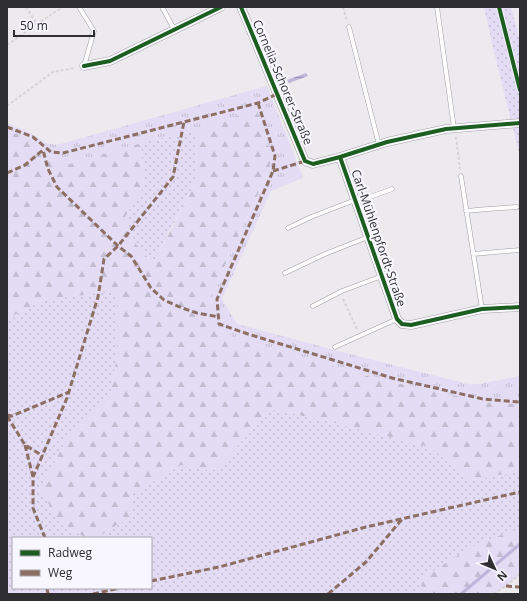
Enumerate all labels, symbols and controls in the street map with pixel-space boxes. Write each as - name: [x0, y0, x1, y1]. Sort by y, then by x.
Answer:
- scale bar: [14, 12, 94, 38]
- text: 50 m: [20, 17, 48, 34]
- street label: Cornelia-Schorer-Straße: [249, 17, 317, 147]
- street label: Carl-Mühlenpfordt-Straße: [347, 167, 411, 309]
- legend: [12, 537, 152, 589]
- text: Radweg: [48, 544, 92, 561]
- north arrow: [475, 549, 515, 589]
- text: Weg: [48, 564, 73, 581]
- text: N: [494, 568, 511, 585]

